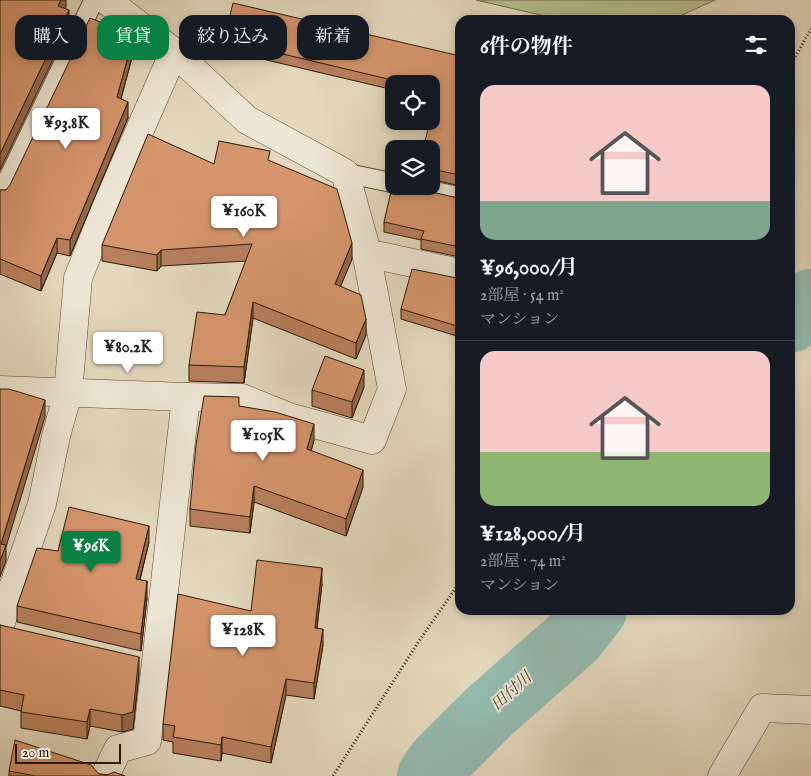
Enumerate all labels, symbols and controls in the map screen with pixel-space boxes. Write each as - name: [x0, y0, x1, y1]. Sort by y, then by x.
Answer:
- chip: 購入: [15, 15, 87, 60]
- chip: 賃貸: [97, 15, 169, 60]
- chip: 絞り込み: [179, 15, 287, 60]
- chip: 新着: [297, 15, 369, 60]
- icon: filters: [742, 31, 770, 59]
- text: 6件の物件: [480, 34, 573, 61]
- map controls: [385, 75, 440, 195]
- button: locate: [385, 75, 440, 130]
- pin: ¥93.8K: [25, 108, 107, 150]
- text: ¥93.8K: [43, 114, 89, 134]
- icon: home: [580, 118, 670, 208]
- button: layers: [385, 140, 440, 195]
- pin: ¥160K: [209, 196, 279, 238]
- text: ¥160K: [222, 202, 266, 222]
- text: ¥96,000/月: [480, 255, 578, 282]
- text: 2部屋 · 54 m²: [480, 286, 564, 306]
- text: マンション: [480, 310, 559, 330]
- pin: ¥80.2K: [87, 332, 169, 374]
- text: ¥80.2K: [104, 338, 152, 358]
- icon: home: [580, 383, 670, 473]
- pin: ¥105K: [228, 420, 298, 462]
- text: ¥105K: [242, 426, 284, 446]
- text: ¥128,000/月: [480, 521, 586, 548]
- pin: ¥96K: [61, 530, 121, 573]
- text: ¥96K: [73, 537, 109, 557]
- text: 2部屋 · 74 m²: [480, 552, 566, 572]
- text: マンション: [480, 576, 559, 596]
- pin: ¥128K: [208, 614, 278, 657]
- text: ¥128K: [222, 621, 264, 641]
- water label: 田付川: [487, 667, 538, 715]
- scale bar: [15, 741, 121, 764]
- text: 20 m: [22, 744, 49, 762]

